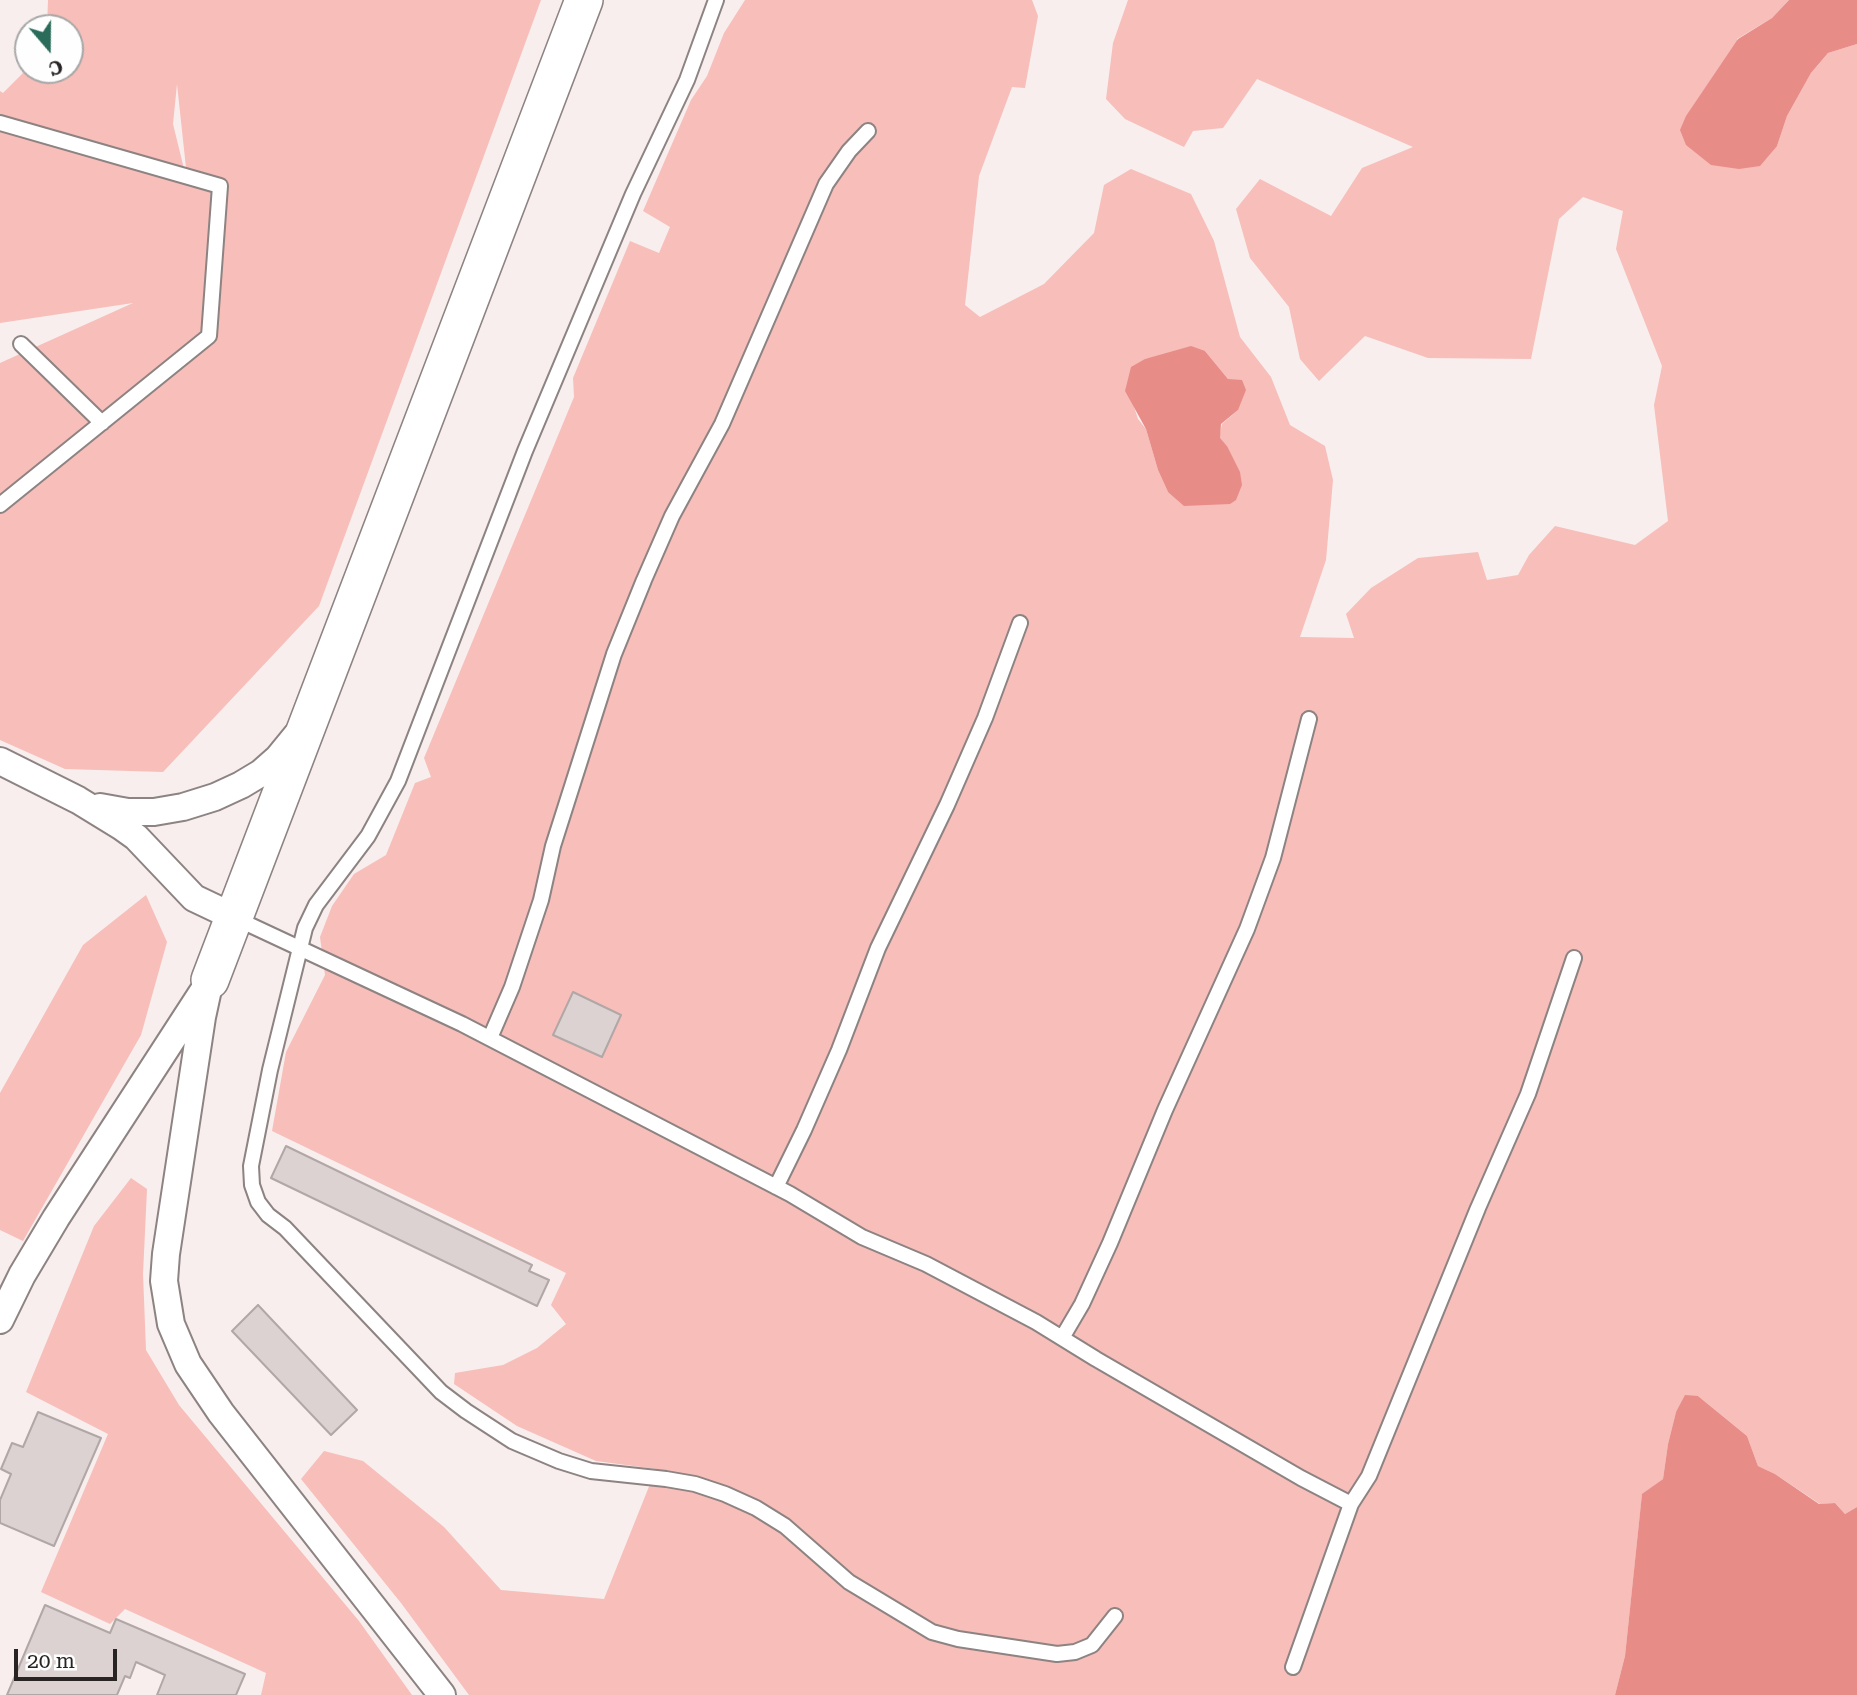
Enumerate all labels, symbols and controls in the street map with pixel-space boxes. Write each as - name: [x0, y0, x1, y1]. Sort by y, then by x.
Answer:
- north arrow: [14, 14, 84, 84]
- text: С: [45, 54, 66, 80]
- scale bar: [18, 1636, 121, 1680]
- text: 20 m: [27, 1649, 75, 1673]

